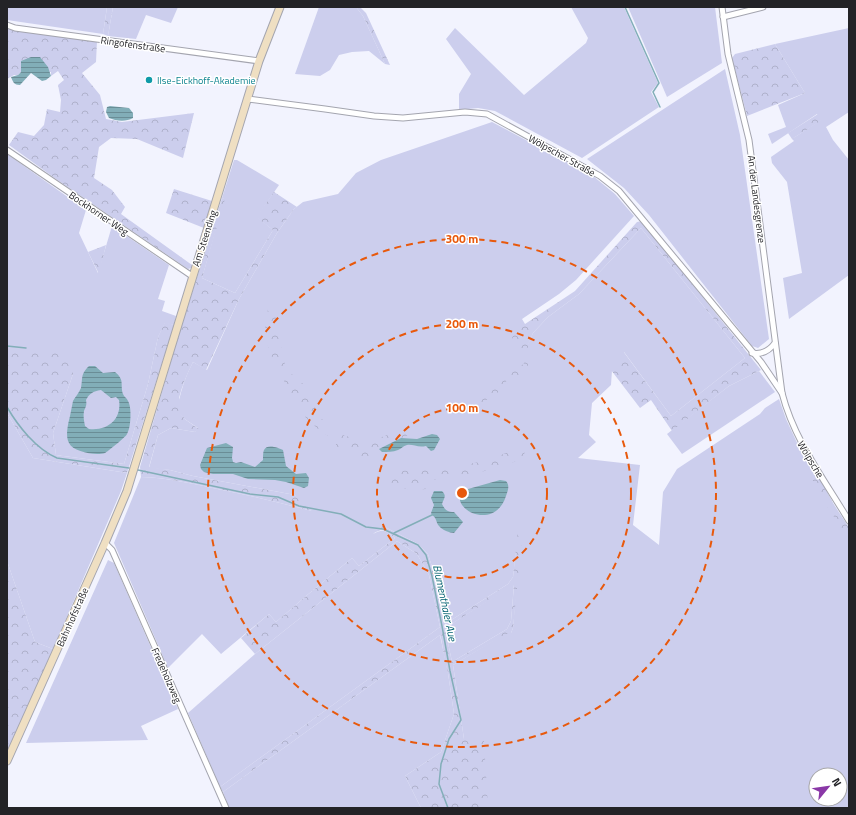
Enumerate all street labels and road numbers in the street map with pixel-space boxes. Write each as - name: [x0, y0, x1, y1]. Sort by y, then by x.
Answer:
- street label: Ringofenstraße: [100, 33, 166, 56]
- street label: Wölpscher Straße: [525, 131, 598, 180]
- street label: An der Landesgrenze: [744, 154, 769, 244]
- street label: Bockhorner Weg: [66, 188, 132, 239]
- street label: Am Steending: [188, 208, 221, 268]
- street label: Wölpsche: [794, 438, 828, 481]
- street label: Bahnhofstraße: [53, 585, 92, 649]
- street label: Fredeholzweg: [148, 645, 185, 705]

